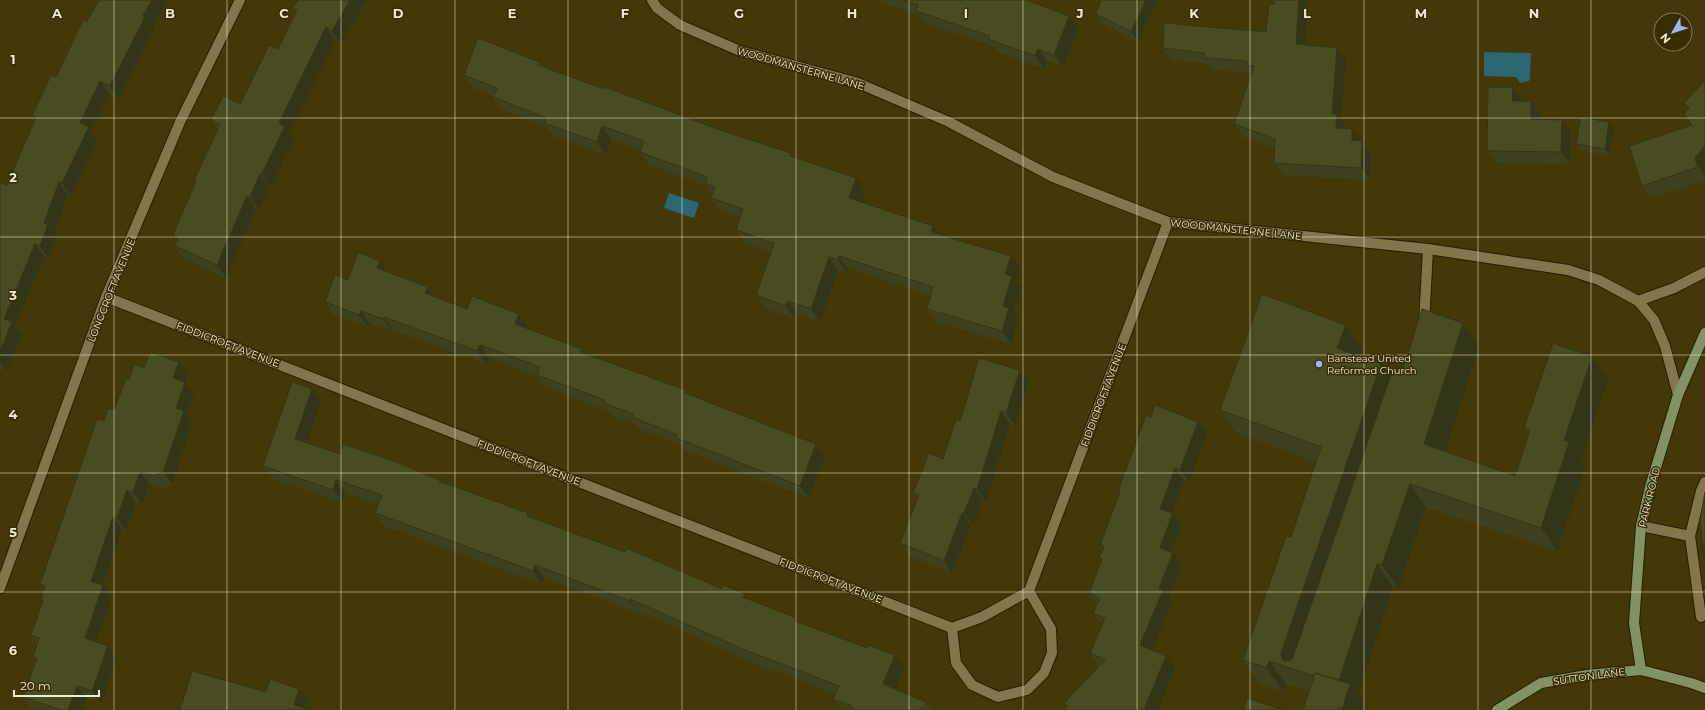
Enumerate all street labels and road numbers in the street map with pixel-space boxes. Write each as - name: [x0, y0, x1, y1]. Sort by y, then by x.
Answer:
- street label: WOODMANSTERNE LANE: [736, 44, 866, 93]
- street label: WOODMANSTERNE LANE: [1170, 216, 1302, 243]
- street label: LONGCROFT AVENUE: [85, 236, 138, 344]
- street label: FIDDICROFT AVENUE: [174, 319, 282, 370]
- street label: FIDDICROFT AVENUE: [1078, 341, 1129, 449]
- street label: FIDDICROFT AVENUE: [475, 437, 583, 488]
- street label: PARK ROAD: [1636, 466, 1663, 529]
- street label: FIDDICROFT AVENUE: [777, 555, 885, 606]
- street label: SUTTON LANE: [1552, 665, 1626, 688]

